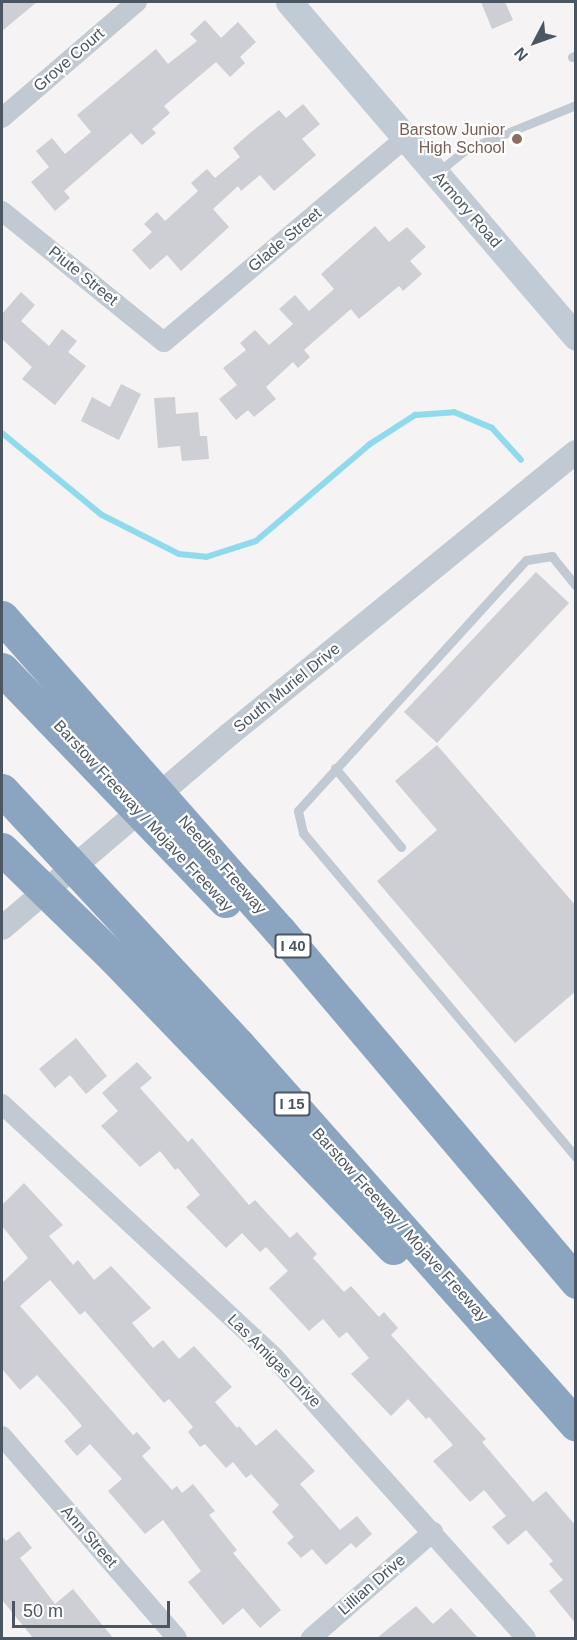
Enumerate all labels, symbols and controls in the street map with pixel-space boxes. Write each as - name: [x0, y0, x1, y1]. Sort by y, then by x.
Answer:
- north arrow: [505, 12, 565, 72]
- street label: Grove Court: [30, 24, 108, 96]
- text: N: [511, 44, 531, 64]
- place label: Barstow Junior High School: [399, 120, 505, 158]
- marker: Barstow Junior High School: [510, 132, 524, 146]
- street label: Armory Road: [429, 168, 505, 252]
- street label: Glade Street: [244, 204, 326, 276]
- street label: Piute Street: [44, 242, 122, 310]
- street label: South Muriel Drive: [230, 639, 344, 737]
- street label: Barstow Freeway / Mojave Freeway: [49, 716, 237, 916]
- street label: Needles Freeway: [174, 812, 270, 918]
- road number: I 40: [274, 934, 312, 958]
- road number: I 15: [272, 1092, 312, 1116]
- street label: Barstow Freeway / Mojave Freeway: [308, 1124, 492, 1326]
- street label: Las Amigas Drive: [223, 1310, 325, 1412]
- street label: Ann Street: [57, 1502, 121, 1572]
- street label: Lillian Drive: [334, 1551, 410, 1619]
- scale bar: [15, 1589, 172, 1627]
- text: 50 m: [23, 1601, 63, 1621]

